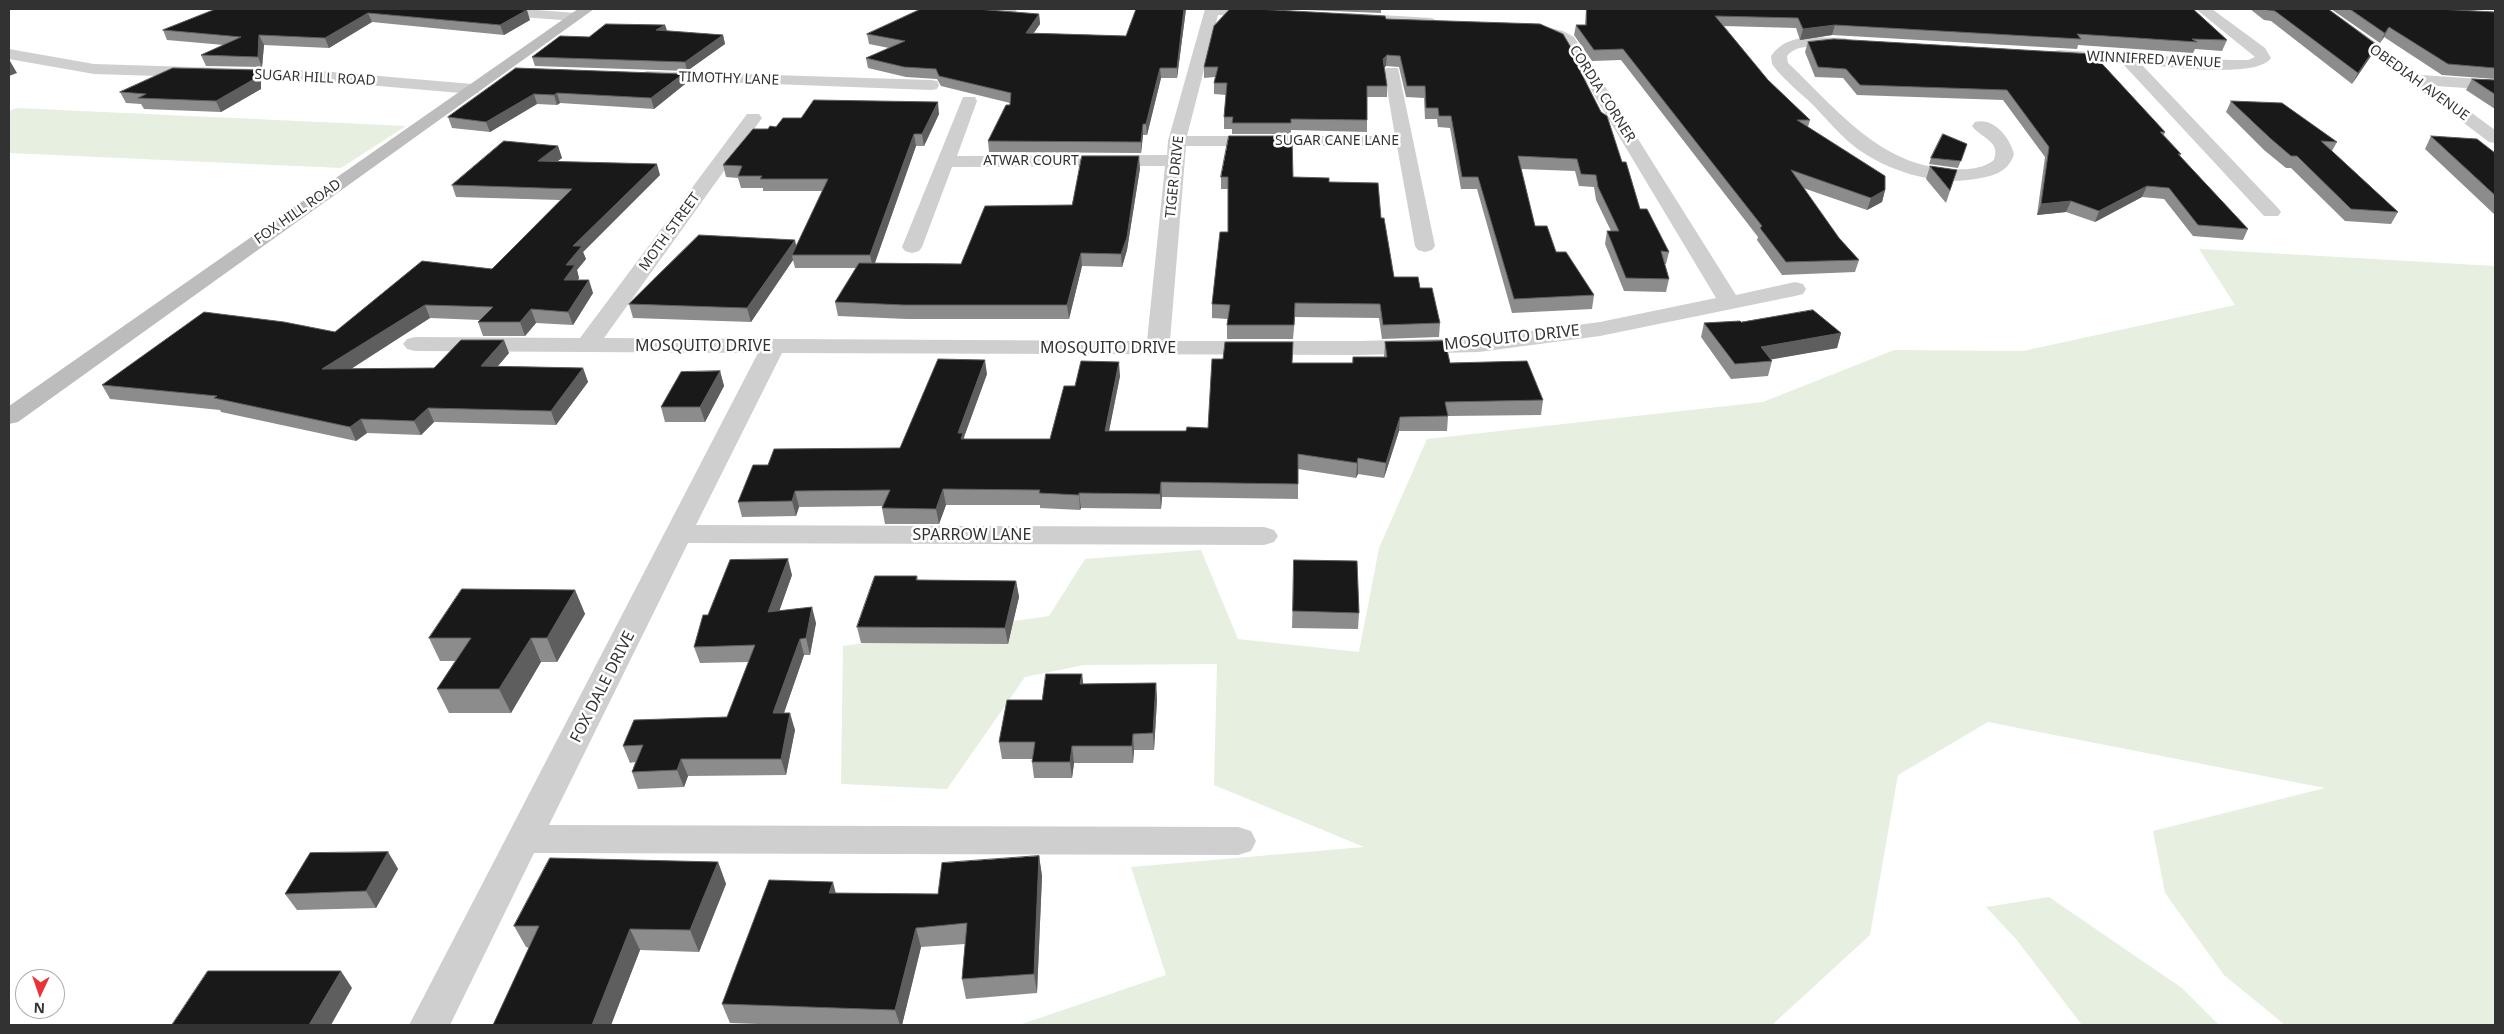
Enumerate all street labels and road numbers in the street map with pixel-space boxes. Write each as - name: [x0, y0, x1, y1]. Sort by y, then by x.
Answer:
- street label: OBEDIAH AVENUE: [2366, 41, 2472, 125]
- street label: CORDIA CORNER: [1565, 42, 1639, 146]
- street label: WINNIFRED AVENUE: [2086, 48, 2222, 72]
- street label: SUGAR HILL ROAD: [254, 66, 376, 90]
- street label: TIMOTHY LANE: [679, 69, 779, 89]
- street label: SUGAR CANE LANE: [1275, 133, 1399, 149]
- street label: TIGER DRIVE: [1162, 135, 1188, 219]
- street label: ATWAR COURT: [983, 153, 1079, 169]
- street label: FOX HILL ROAD: [252, 176, 344, 248]
- street label: MOTH STREET: [636, 190, 704, 274]
- street label: MOSQUITO DRIVE: [1443, 321, 1581, 355]
- street label: MOSQUITO DRIVE: [635, 336, 771, 356]
- street label: MOSQUITO DRIVE: [1040, 338, 1176, 358]
- street label: SPARROW LANE: [913, 525, 1031, 545]
- street label: FOX DALE DRIVE: [567, 628, 639, 746]

